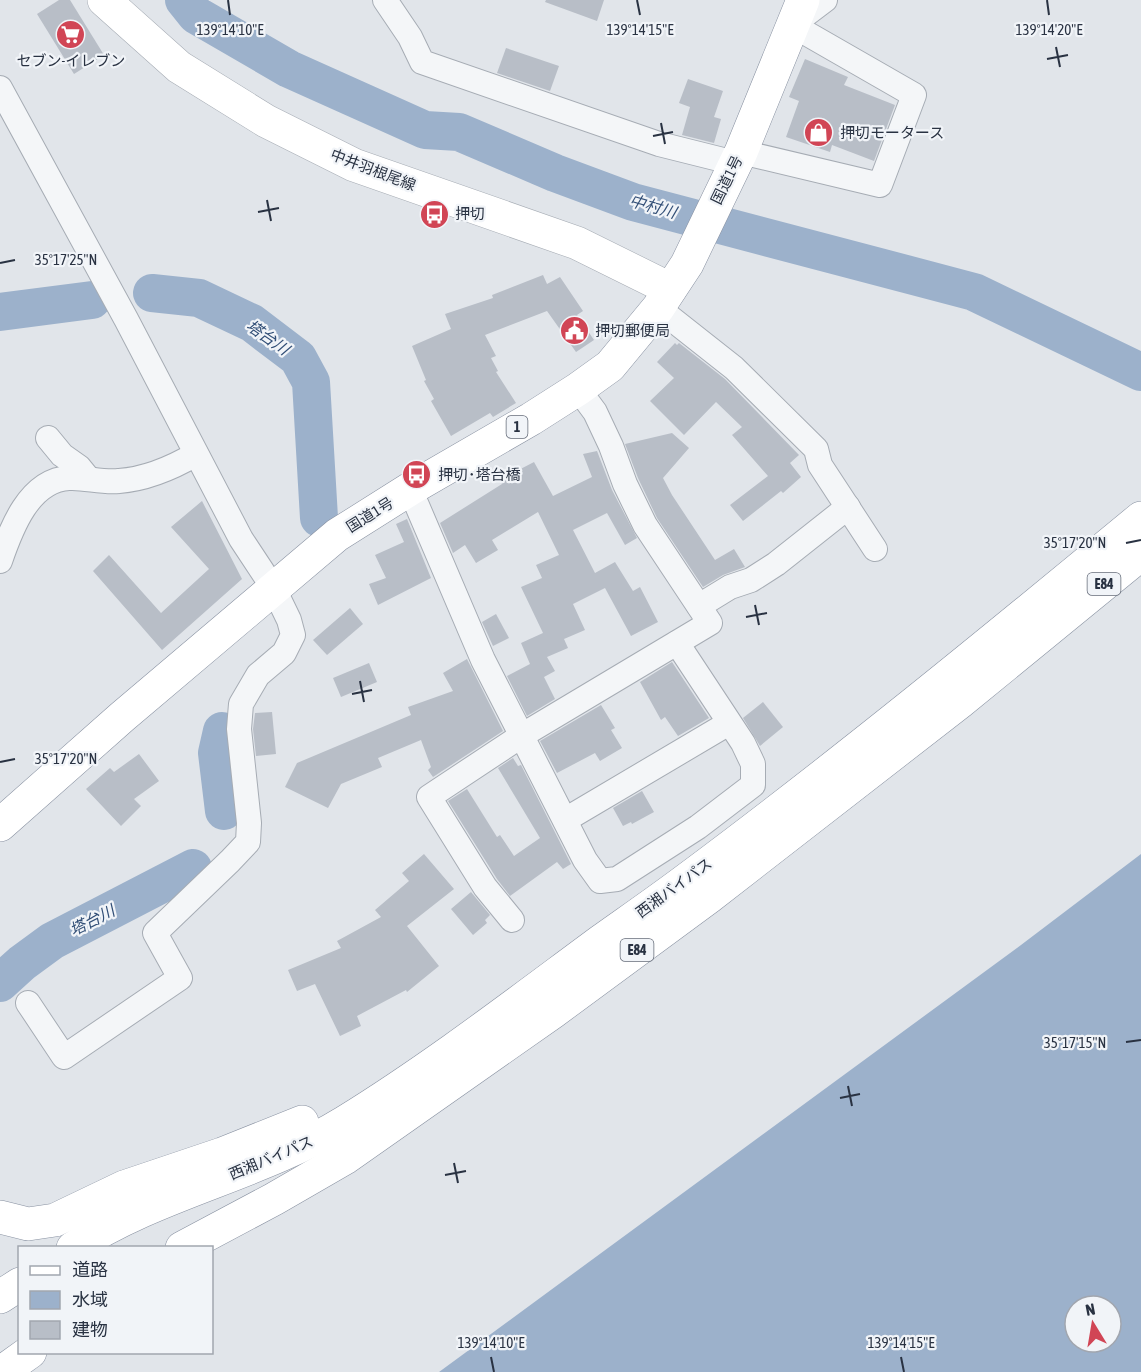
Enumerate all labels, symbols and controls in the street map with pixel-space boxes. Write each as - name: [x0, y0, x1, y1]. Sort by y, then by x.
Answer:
- supermarket icon: セブン-イレブン: [55, 18, 87, 50]
- text: 139°14'10"E: [196, 21, 264, 38]
- text: 139°14'15"E: [606, 21, 674, 38]
- text: 139°14'20"E: [1015, 21, 1083, 38]
- place label: セブン-イレブン: [17, 52, 125, 69]
- shop icon: 押切モータース: [803, 117, 835, 149]
- place label: 押切モータース: [840, 124, 944, 141]
- street label: 中井羽根尾線: [328, 145, 418, 194]
- street label: 国道1号: [707, 153, 746, 207]
- water label: 中村川: [627, 191, 680, 222]
- bus stop icon: 押切: [418, 198, 450, 230]
- place label: 押切: [455, 205, 485, 222]
- text: 35°17'25"N: [35, 251, 97, 268]
- public building icon: 押切郵便局: [558, 315, 590, 347]
- water label: 塔台川: [243, 316, 294, 359]
- place label: 押切郵便局: [595, 322, 670, 339]
- road number: 1: [506, 416, 528, 438]
- bus stop icon: 押切･塔台橋: [401, 459, 433, 491]
- place label: 押切･塔台橋: [438, 466, 521, 483]
- street label: 国道1号: [343, 494, 396, 536]
- text: 35°17'20"N: [1044, 534, 1106, 551]
- road number: E84: [1088, 573, 1120, 595]
- text: 35°17'20"N: [35, 750, 97, 767]
- street label: 西湘バイパス: [632, 854, 715, 921]
- water label: 塔台川: [67, 900, 119, 939]
- road number: E84: [620, 939, 654, 961]
- text: 35°17'15"N: [1044, 1034, 1106, 1051]
- street label: 西湘バイパス: [226, 1132, 315, 1183]
- legend: [18, 1246, 213, 1354]
- text: 道路: [72, 1259, 108, 1280]
- text: 水域: [72, 1289, 108, 1310]
- north arrow: [1063, 1294, 1123, 1354]
- text: N: [1084, 1300, 1096, 1319]
- text: 建物: [72, 1319, 108, 1340]
- text: 139°14'10"E: [457, 1334, 525, 1351]
- text: 139°14'15"E: [867, 1334, 935, 1351]

